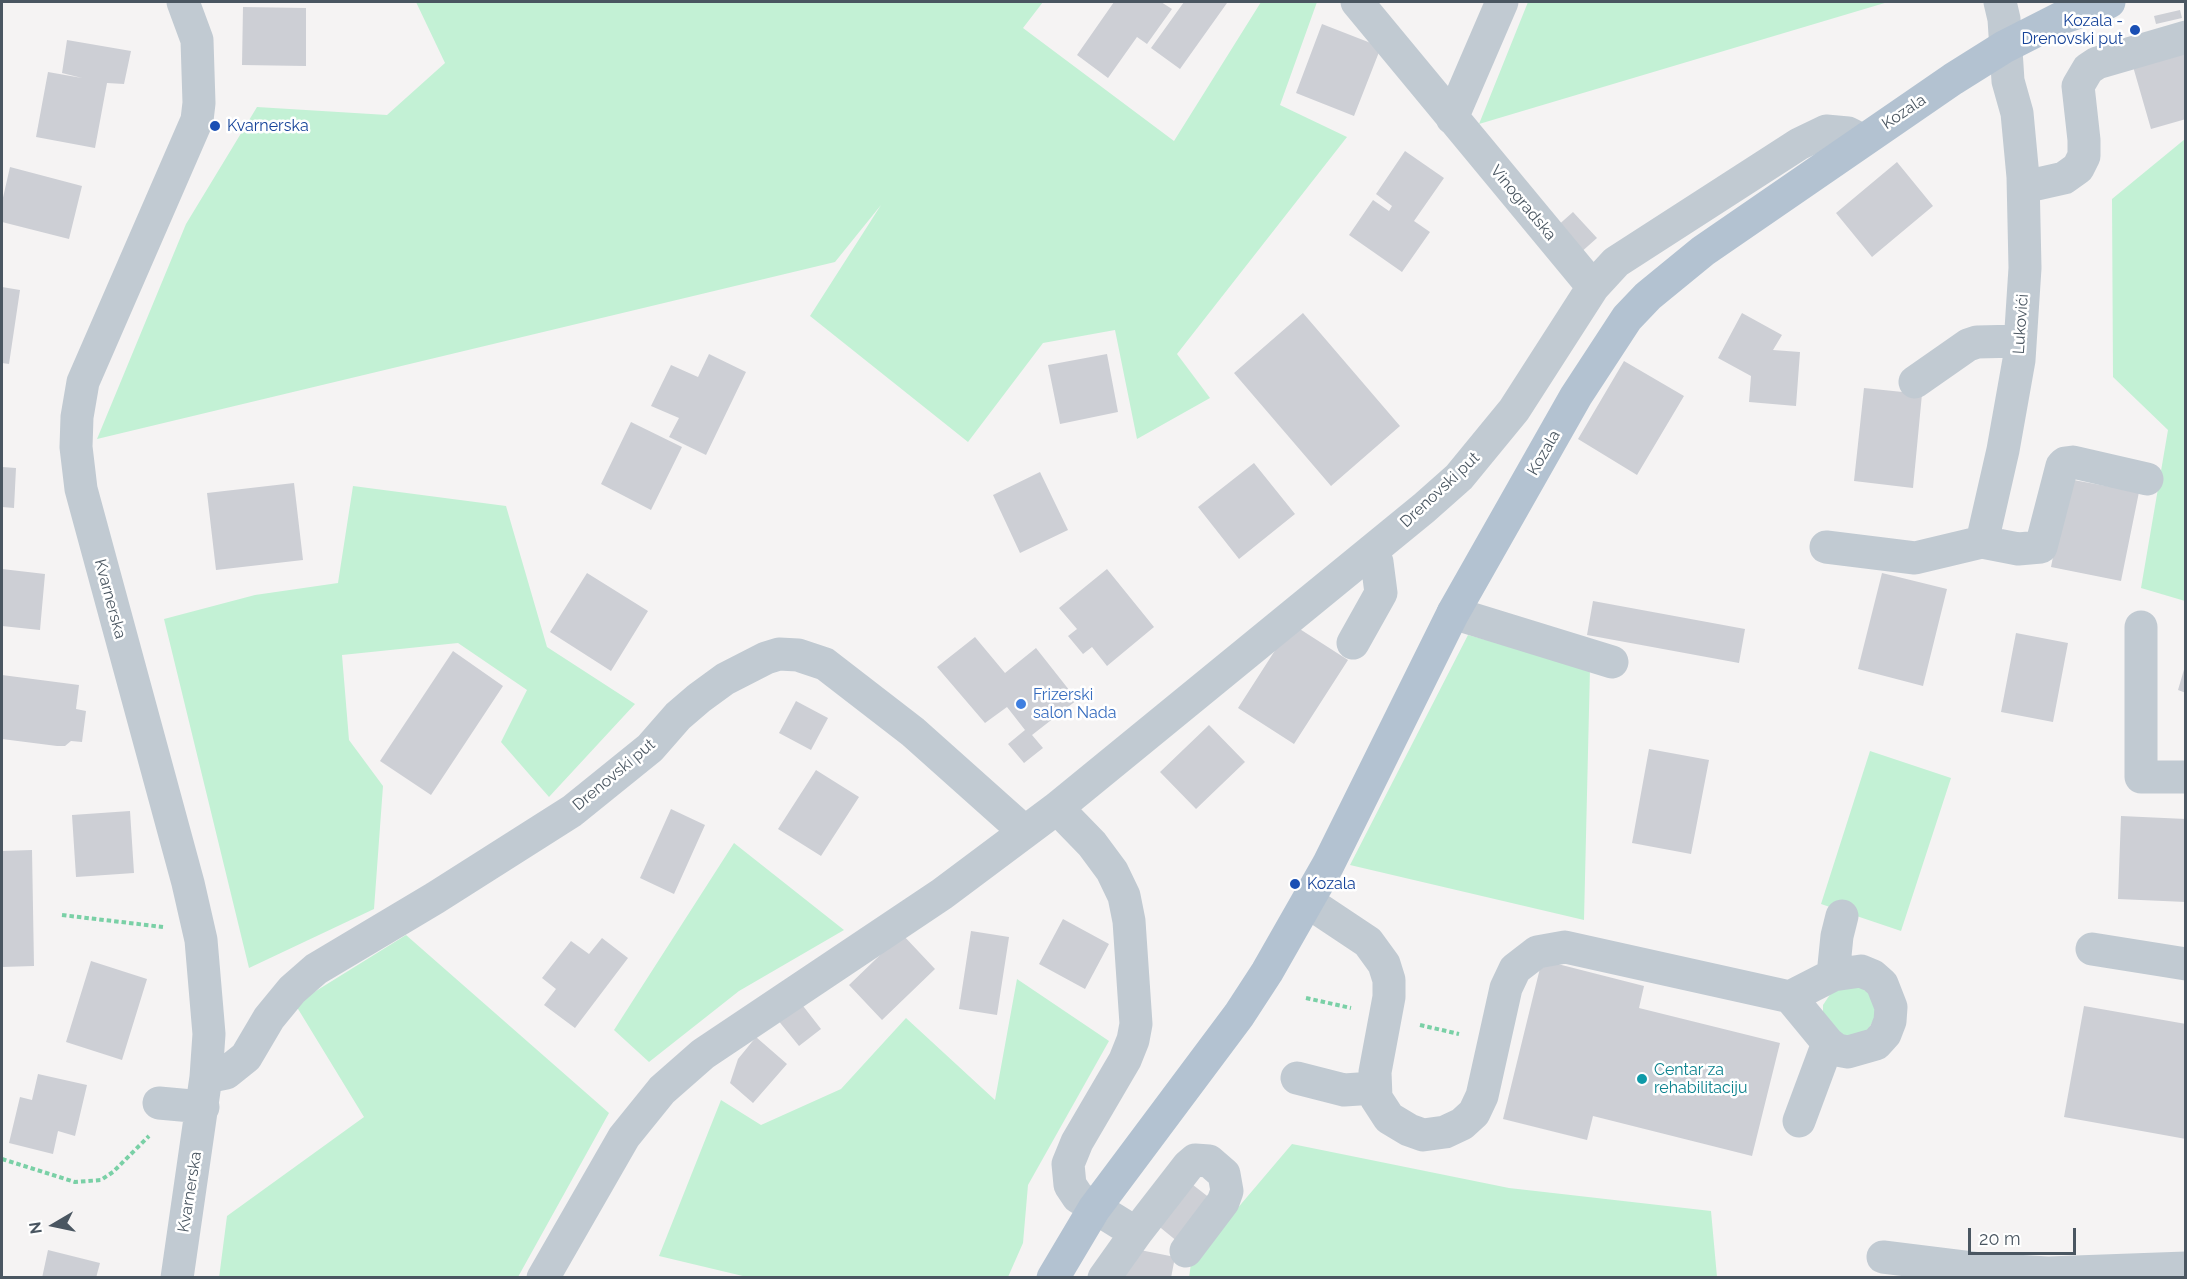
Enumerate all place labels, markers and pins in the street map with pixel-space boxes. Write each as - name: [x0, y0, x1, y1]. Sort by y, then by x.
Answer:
- place label: Kozala - Drenovski put: [2021, 11, 2123, 49]
- marker: Kozala - Drenovski put: [2128, 23, 2142, 37]
- place label: Kvarnerska: [227, 116, 309, 136]
- marker: Kvarnerska: [208, 119, 222, 133]
- place label: Frizerski salon Nada: [1033, 685, 1116, 723]
- marker: Frizerski salon Nada: [1014, 697, 1028, 711]
- place label: Kozala: [1307, 874, 1356, 894]
- marker: Kozala: [1288, 877, 1302, 891]
- place label: Centar za rehabilitaciju: [1654, 1060, 1747, 1098]
- marker: Centar za rehabilitaciju: [1635, 1072, 1649, 1086]

